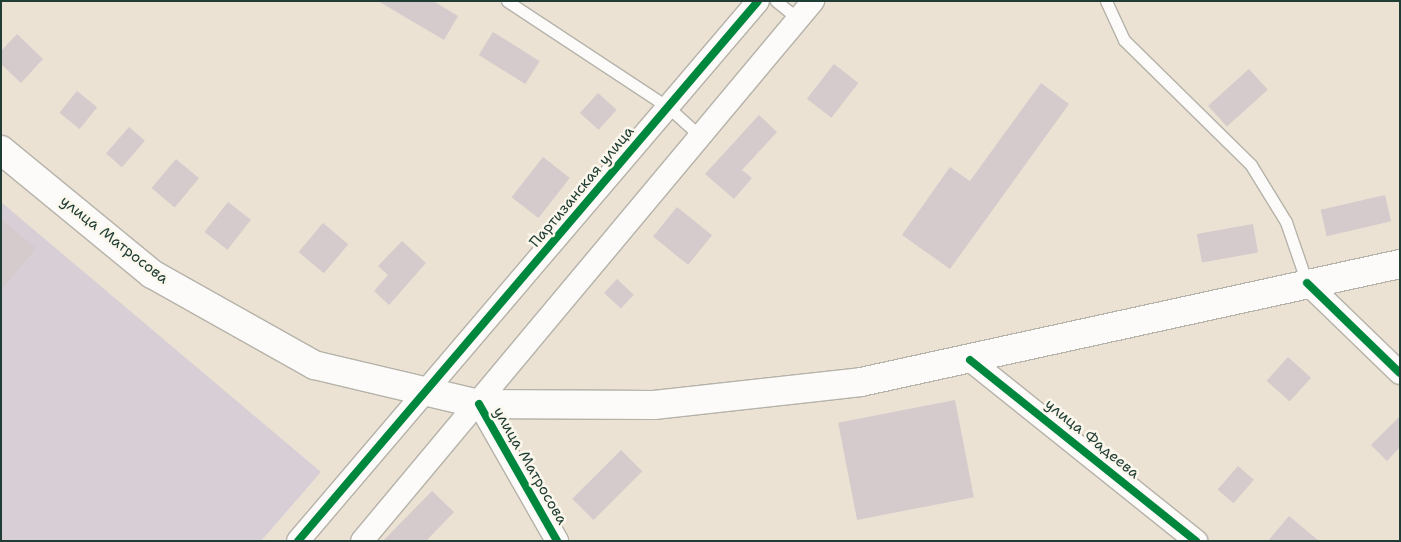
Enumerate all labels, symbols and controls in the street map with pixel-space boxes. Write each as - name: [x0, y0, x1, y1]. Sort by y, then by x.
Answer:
- street label: Партизанская улица: [526, 123, 638, 251]
- street label: улица Матросова: [56, 192, 172, 288]
- street label: улица Фадеева: [1041, 395, 1143, 483]
- street label: улица Матросова: [489, 404, 571, 528]

